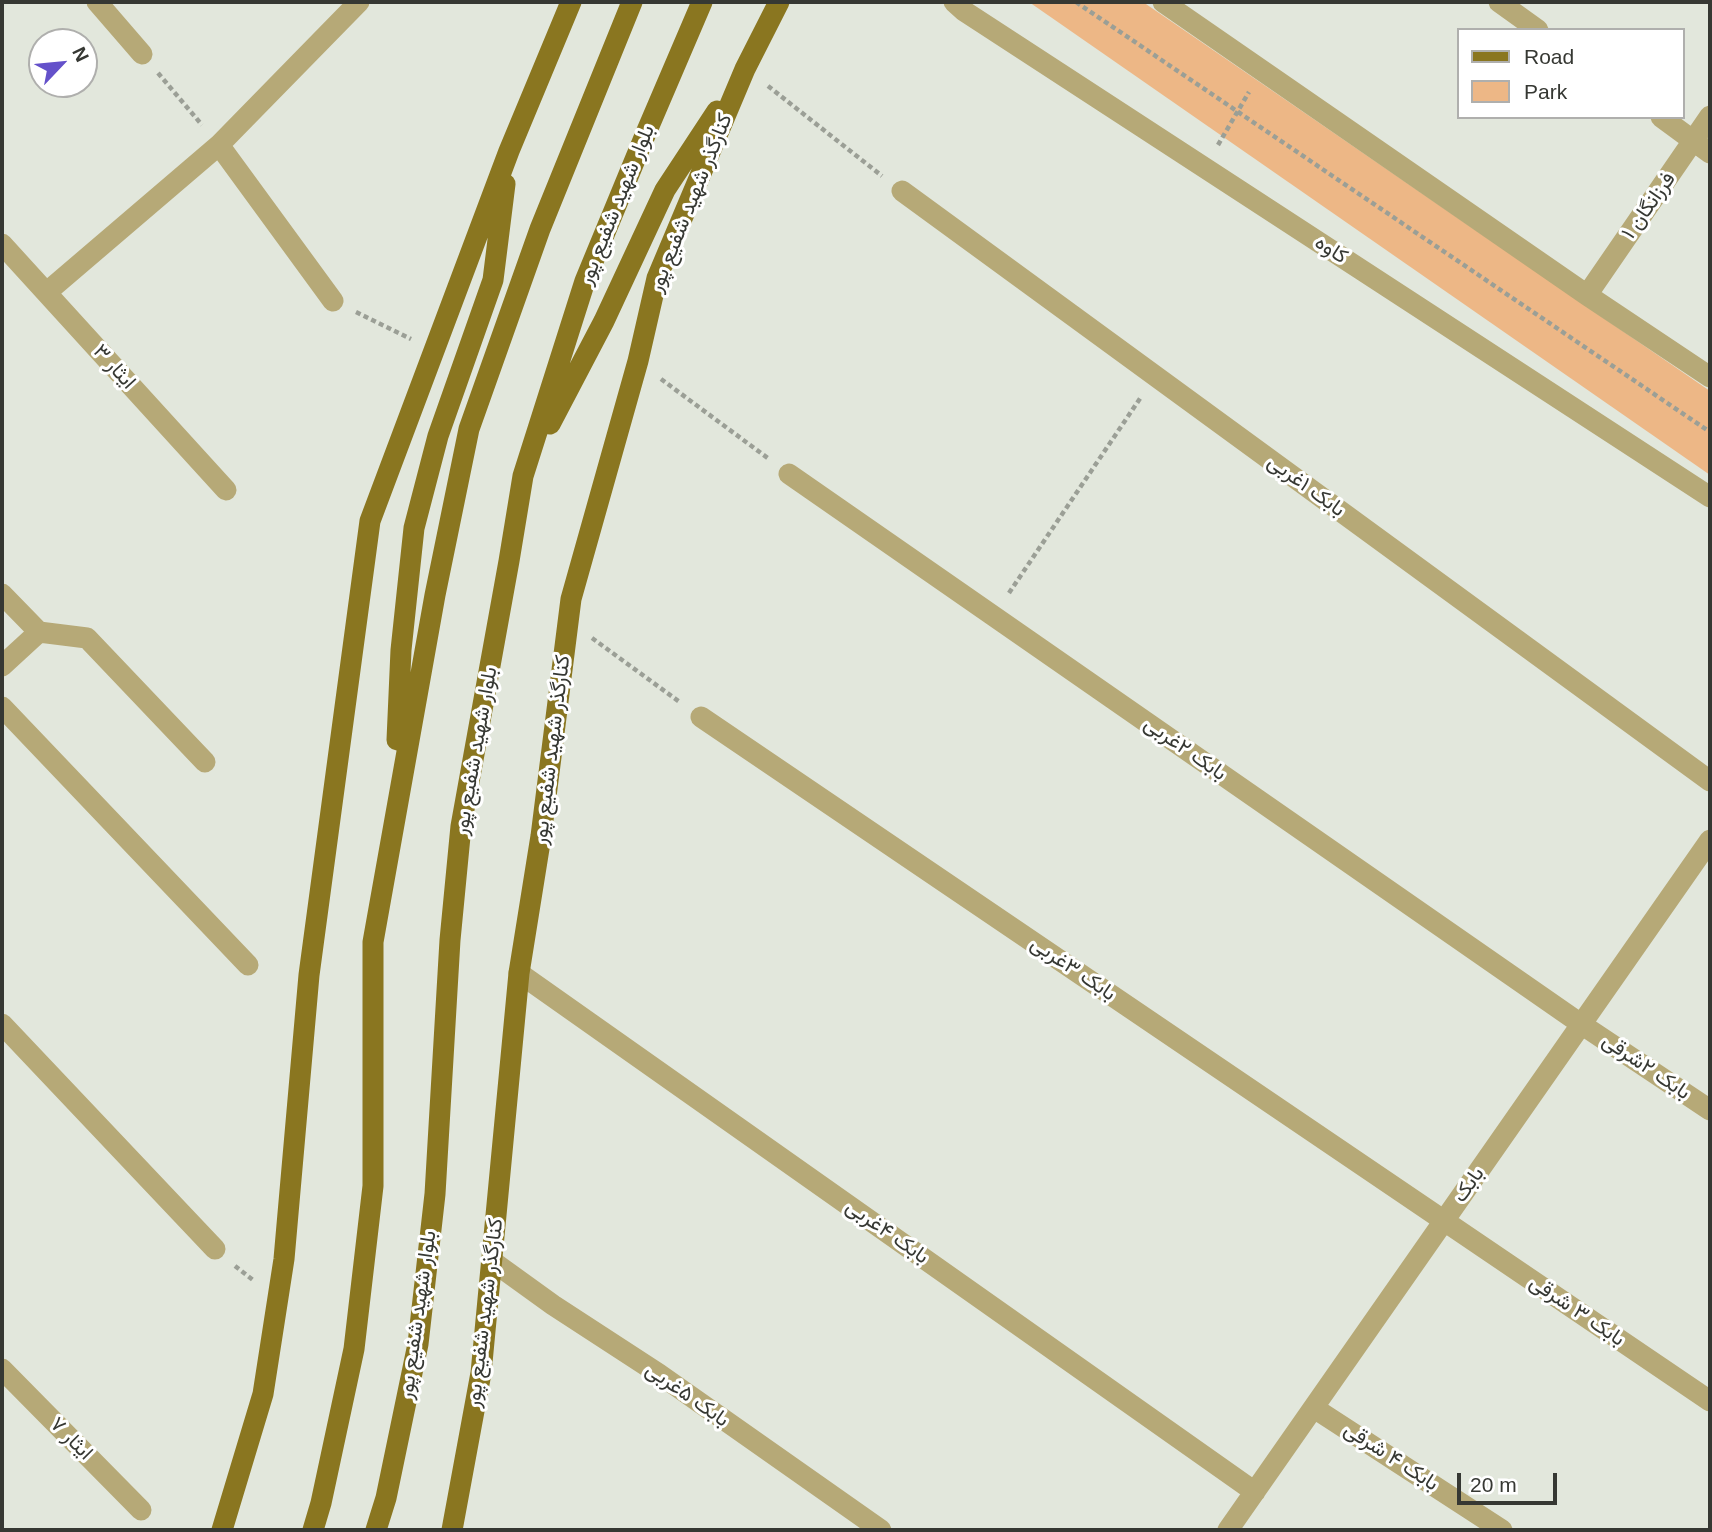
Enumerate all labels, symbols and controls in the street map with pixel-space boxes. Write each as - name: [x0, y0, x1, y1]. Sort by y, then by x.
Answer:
- north arrow: [28, 28, 98, 98]
- legend: [1456, 28, 1684, 119]
- text: N: [68, 44, 93, 65]
- text: Road: [1524, 45, 1574, 68]
- text: Park: [1524, 80, 1567, 103]
- street label: کنارگذر شهید شفیع پور: [644, 110, 738, 296]
- street label: بلوار شهید شفیع پور: [573, 121, 661, 289]
- street label: فرزانگان ۱: [1617, 168, 1681, 244]
- street label: کاوه: [1310, 230, 1352, 270]
- street label: ایثار ۳: [87, 339, 141, 395]
- street label: بابک ۱غربی: [1262, 449, 1350, 523]
- street label: کنارگذر شهید شفیع پور: [528, 654, 576, 846]
- street label: بلوار شهید شفیع پور: [449, 665, 503, 837]
- street label: بابک ۲غربی: [1139, 711, 1231, 787]
- street label: بابک ۳غربی: [1025, 931, 1121, 1007]
- street label: بابک ۲شرقی: [1597, 1028, 1695, 1106]
- street label: بابک: [1448, 1162, 1490, 1208]
- street label: بابک ۴غربی: [841, 1194, 933, 1270]
- street label: کنارگذر شهید شفیع پور: [461, 1217, 509, 1409]
- street label: بلوار شهید شفیع پور: [394, 1229, 442, 1401]
- street label: بابک ۳ شرقی: [1525, 1270, 1629, 1352]
- street label: بابک ۵غربی: [640, 1357, 734, 1433]
- street label: ایثار ۷: [44, 1412, 98, 1466]
- street label: بابک ۴ شرقی: [1339, 1417, 1443, 1497]
- scale bar: [1460, 1458, 1560, 1502]
- text: 20 m: [1470, 1473, 1517, 1496]

